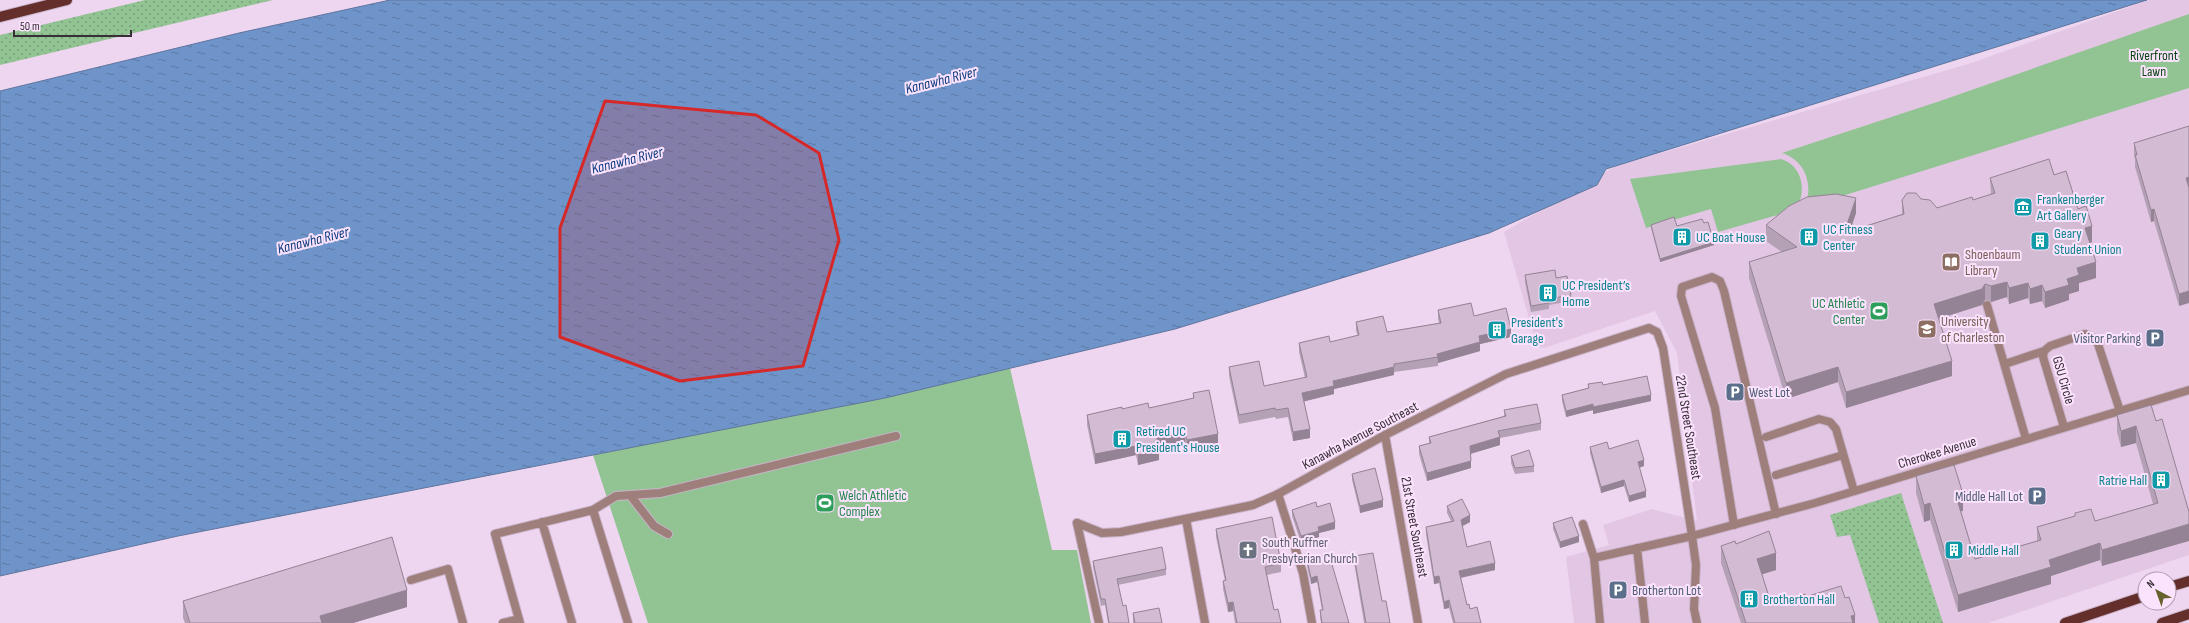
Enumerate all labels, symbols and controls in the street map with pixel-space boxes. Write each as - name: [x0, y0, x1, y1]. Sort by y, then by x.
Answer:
- scale bar: [14, 12, 131, 38]
- text: 50 m: [20, 19, 40, 34]
- park label: Riverfront Lawn: [2130, 47, 2178, 80]
- water label: Kanawha River: [903, 62, 980, 99]
- water label: Kanawha River: [589, 142, 666, 179]
- place label: Frankenberger Art Gallery: [2036, 191, 2104, 224]
- museum icon: Frankenberger Art Gallery: [2012, 196, 2034, 218]
- place label: UC Fitness Center: [1823, 221, 1873, 254]
- water label: Kanawha River: [275, 222, 352, 259]
- place label: Geary Student Union: [2054, 225, 2122, 258]
- building icon: UC Boat House: [1671, 226, 1693, 248]
- building icon: UC Fitness Center: [1798, 226, 1820, 248]
- place label: UC Boat House: [1696, 229, 1765, 246]
- building icon: Geary Student Union: [2029, 230, 2051, 252]
- place label: Shoenbaum Library: [1965, 246, 2020, 279]
- library icon: Shoenbaum Library: [1940, 251, 1962, 273]
- place label: UC President’s Home: [1562, 277, 1630, 310]
- building icon: UC President’s Home: [1537, 282, 1559, 304]
- place label: UC Athletic Center: [1812, 295, 1865, 328]
- sports icon: UC Athletic Center: [1868, 300, 1890, 322]
- place label: University of Charleston: [1941, 313, 2004, 346]
- place label: President's Garage: [1511, 314, 1563, 347]
- school or university icon: University of Charleston: [1916, 318, 1938, 340]
- building icon: President's Garage: [1486, 319, 1508, 341]
- parking icon: Visitor Parking: [2144, 327, 2166, 349]
- place label: Visitor Parking: [2074, 330, 2141, 347]
- street label: GSU Circle: [2049, 354, 2078, 406]
- street label: 22nd Street Southeast: [1672, 374, 1705, 481]
- parking icon: West Lot: [1724, 381, 1746, 403]
- place label: West Lot: [1749, 384, 1790, 401]
- street label: Kanawha Avenue Southeast: [1299, 398, 1421, 473]
- place label: Retired UC President's House: [1136, 423, 1220, 456]
- building icon: Retired UC President's House: [1111, 428, 1133, 450]
- street label: Cherokee Avenue: [1896, 433, 1978, 472]
- building icon: Ratrie Hall: [2150, 469, 2172, 491]
- place label: Ratrie Hall: [2099, 472, 2147, 489]
- street label: 21st Street Southeast: [1397, 475, 1432, 579]
- parking icon: Middle Hall Lot: [2026, 485, 2048, 507]
- place label: Welch Athletic Complex: [839, 487, 907, 520]
- place label: Middle Hall Lot: [1955, 488, 2023, 505]
- sports icon: Welch Athletic Complex: [814, 492, 836, 514]
- place label: South Ruffner Presbyterian Church: [1262, 534, 1358, 567]
- church icon: South Ruffner Presbyterian Church: [1237, 539, 1259, 561]
- building icon: Middle Hall: [1943, 539, 1965, 561]
- place label: Middle Hall: [1968, 542, 2019, 559]
- north arrow: [2137, 571, 2177, 611]
- text: N: [2144, 577, 2157, 591]
- parking icon: Brotherton Lot: [1607, 579, 1629, 601]
- place label: Brotherton Lot: [1632, 582, 1701, 599]
- building icon: Brotherton Hall: [1738, 588, 1760, 610]
- place label: Brotherton Hall: [1763, 591, 1835, 608]

